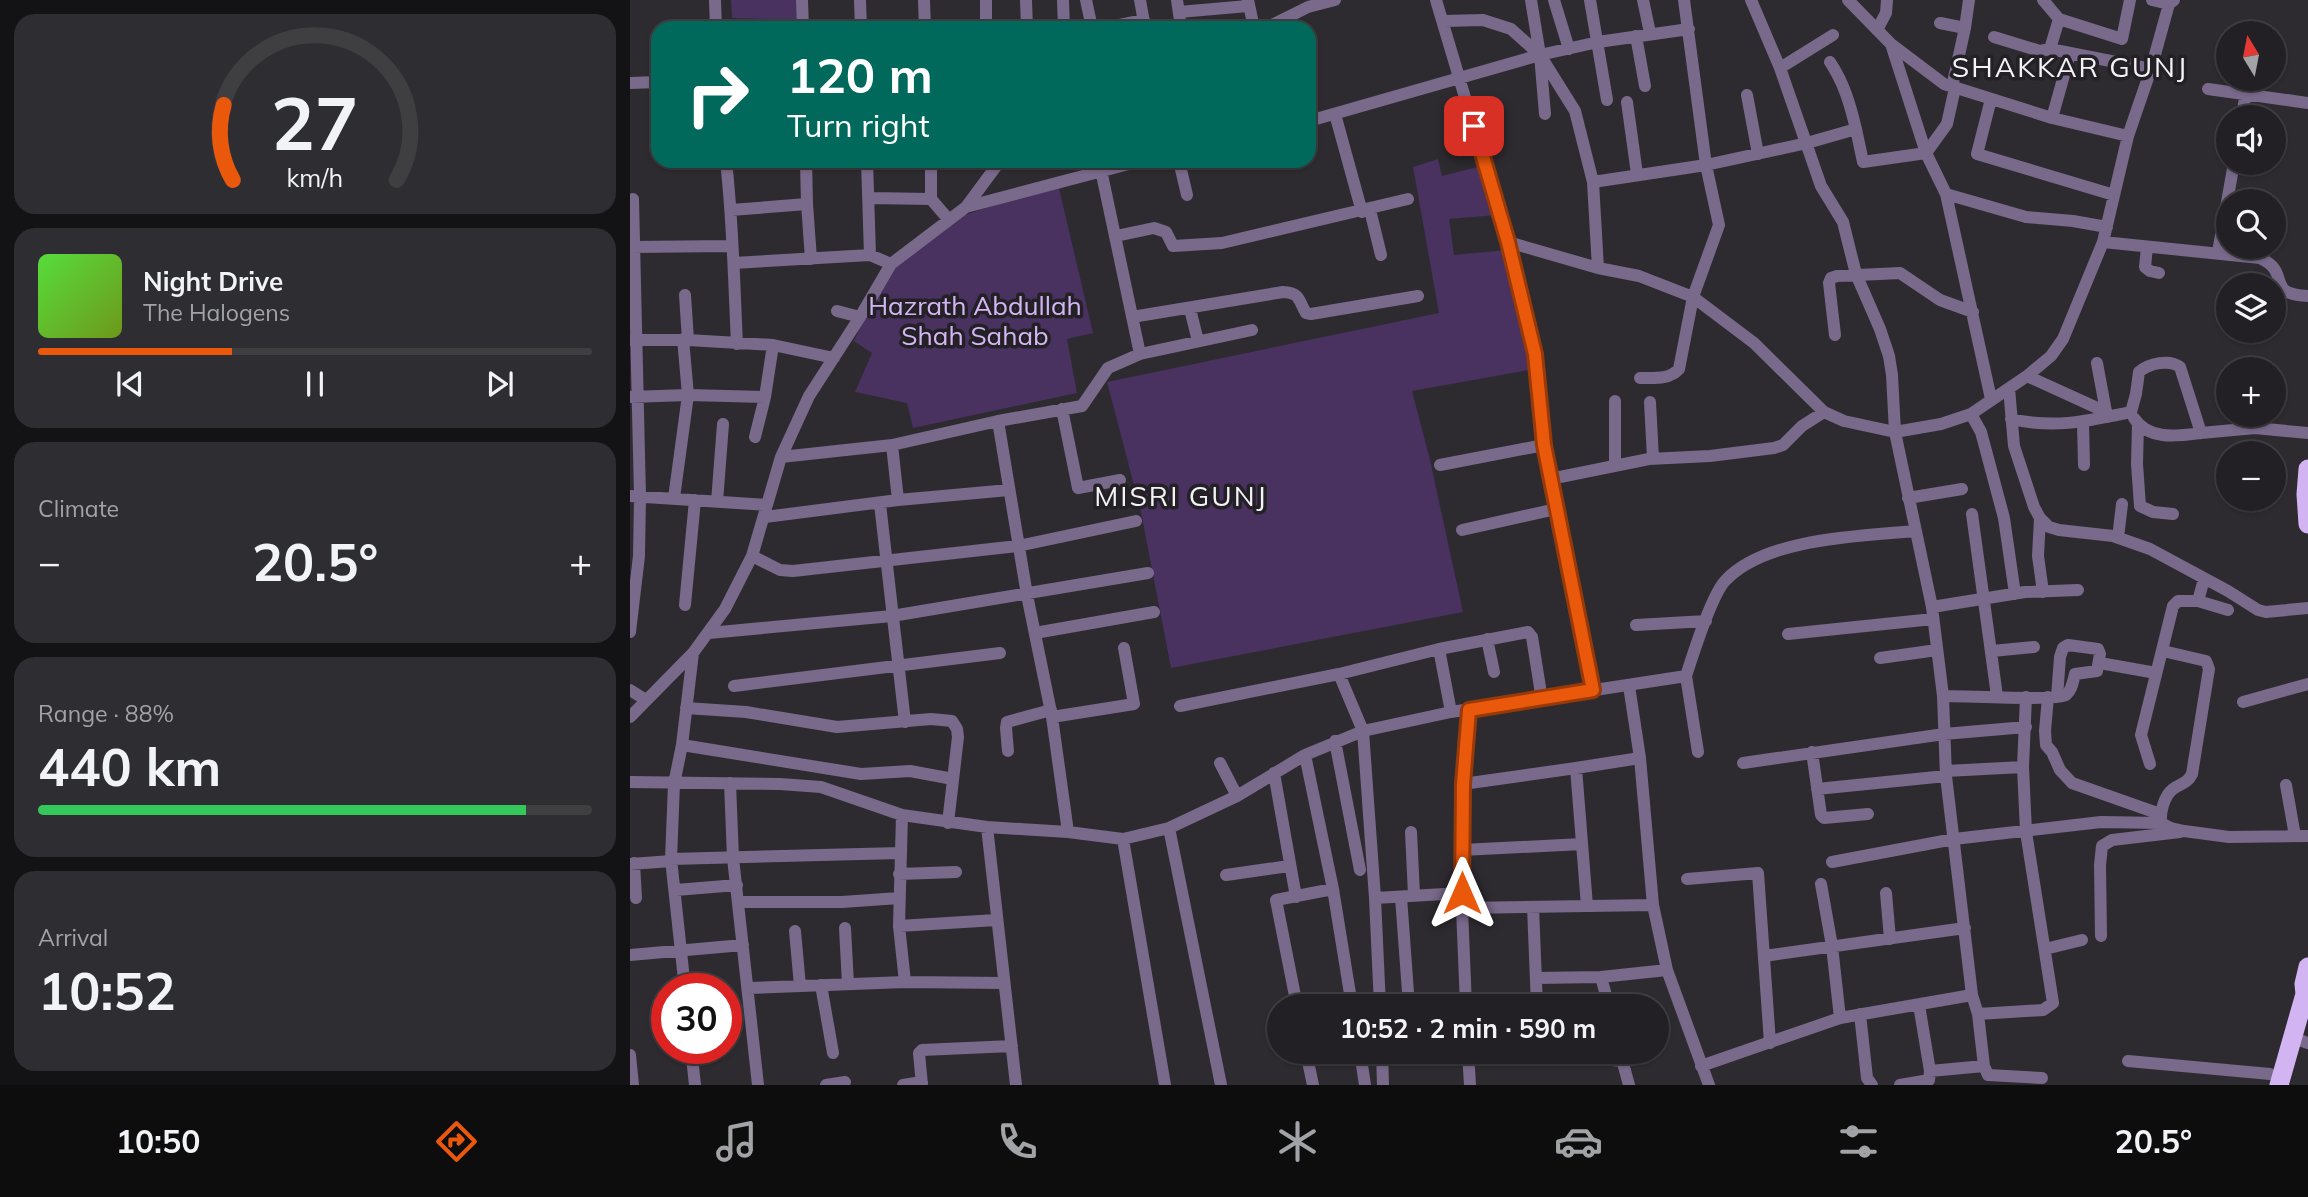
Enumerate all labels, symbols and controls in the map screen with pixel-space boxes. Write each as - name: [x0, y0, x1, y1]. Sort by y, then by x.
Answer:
- north arrow: [2216, 21, 2286, 91]
- map controls: [2216, 21, 2286, 511]
- text: 120 m: [787, 44, 933, 105]
- icon: right: [672, 49, 763, 140]
- district label: SHAKKAR GUNJ: [1952, 49, 2188, 84]
- text: 27: [271, 77, 359, 168]
- pin: [1444, 96, 1504, 156]
- text: Turn right: [787, 105, 930, 145]
- button: sound: [2216, 105, 2286, 175]
- icon: arrive: [1455, 107, 1493, 145]
- text: km/h: [287, 162, 343, 193]
- button: search: [2216, 189, 2286, 259]
- text: Night Drive: [143, 265, 283, 298]
- button: layers: [2216, 273, 2286, 343]
- park label: Hazrath Abdullah Shah Sahab: [868, 289, 1082, 352]
- text: The Halogens: [143, 298, 290, 327]
- button: +: [2216, 357, 2286, 427]
- icon: previous: [111, 365, 149, 403]
- icon: pause: [296, 365, 334, 403]
- icon: next: [481, 365, 519, 403]
- button: −: [2216, 441, 2286, 511]
- district label: MISRI GUNJ: [1094, 478, 1268, 513]
- text: Climate: [38, 494, 119, 523]
- text: 20.5°: [252, 529, 378, 594]
- text: −: [38, 538, 61, 586]
- text: +: [569, 538, 592, 586]
- text: Range · 88%: [38, 699, 174, 728]
- text: 440 km: [38, 734, 221, 799]
- position arrow: [1425, 856, 1499, 930]
- text: Arrival: [38, 923, 108, 952]
- text: 10:52: [38, 958, 176, 1023]
- speed limit sign: 30: [651, 973, 742, 1064]
- text: 10:52 · 2 min · 590 m: [1340, 1012, 1596, 1045]
- icon: directions: [432, 1117, 481, 1166]
- icon: music: [712, 1117, 761, 1166]
- icon: phone: [993, 1117, 1042, 1166]
- icon: climate: [1273, 1117, 1322, 1166]
- icon: car: [1554, 1117, 1603, 1166]
- icon: filters: [1834, 1117, 1883, 1166]
- text: 10:50: [116, 1121, 200, 1161]
- text: 20.5°: [2115, 1121, 2192, 1161]

